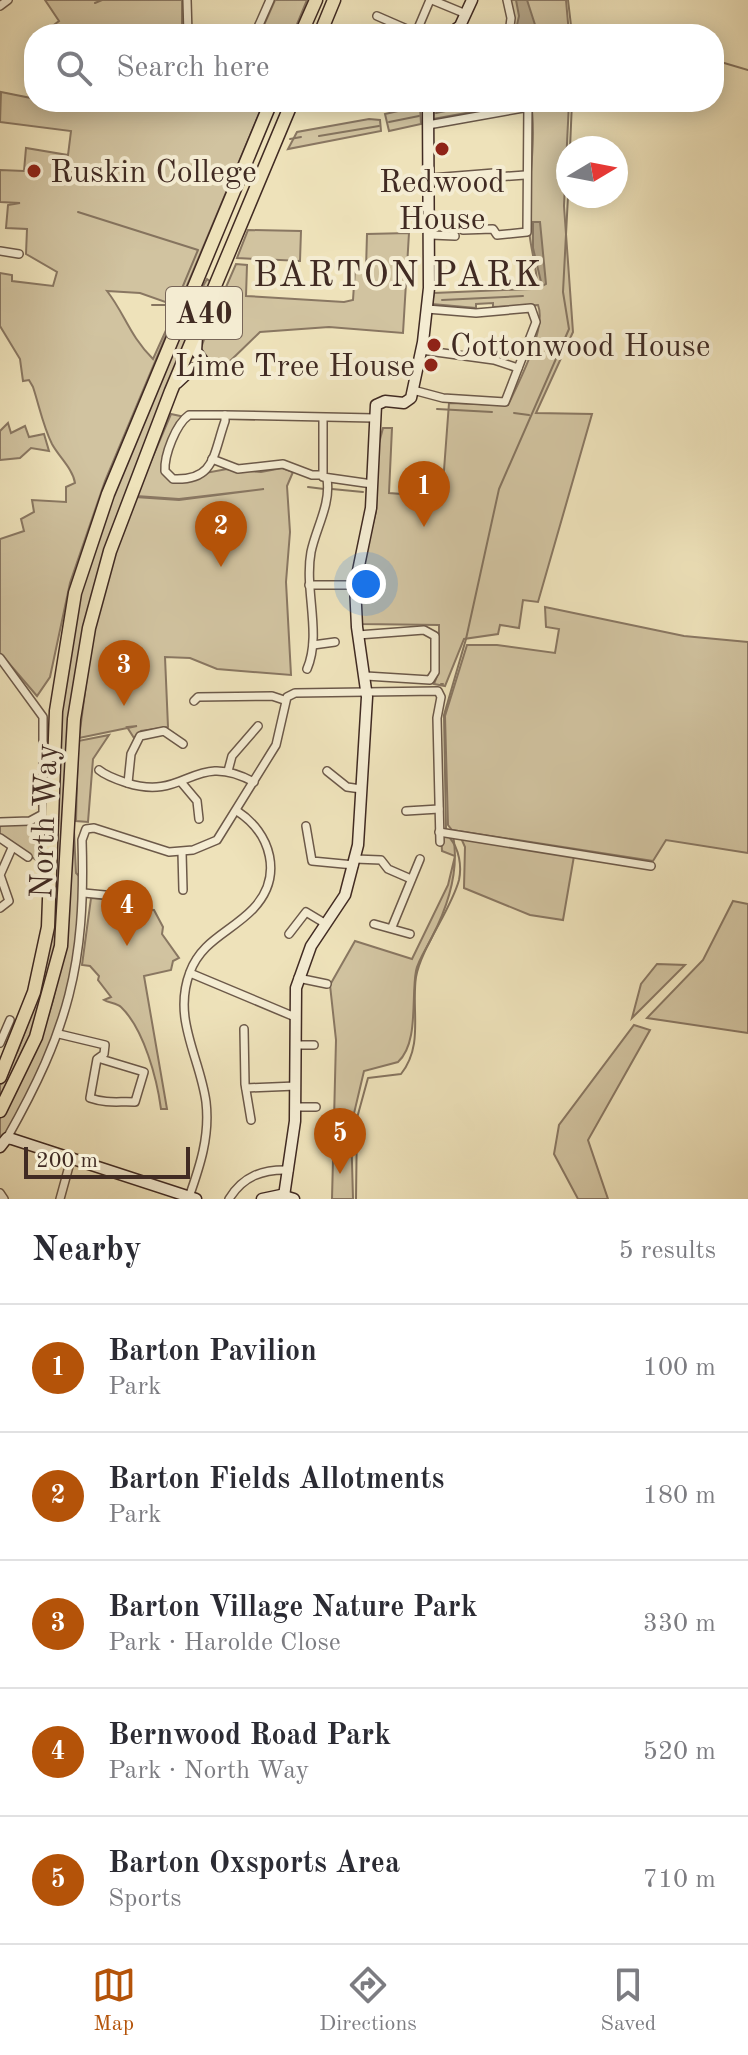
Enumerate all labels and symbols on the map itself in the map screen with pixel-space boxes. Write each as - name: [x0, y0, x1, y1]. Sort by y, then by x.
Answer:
- north arrow: [556, 136, 628, 208]
- marker: Redwood House: [433, 140, 451, 158]
- place label: Ruskin College: [50, 158, 257, 190]
- marker: Ruskin College: [25, 162, 43, 180]
- place label: Redwood House: [379, 168, 505, 237]
- district label: BARTON PARK: [253, 259, 543, 295]
- road number: A40: [166, 287, 242, 339]
- place label: Cottonwood House: [450, 332, 710, 364]
- marker: Cottonwood House: [425, 336, 443, 354]
- place label: Lime Tree House: [175, 352, 415, 384]
- marker: Lime Tree House: [422, 356, 440, 374]
- pin: 1: [398, 461, 450, 527]
- pin: 2: [195, 501, 247, 567]
- your location: [346, 564, 386, 604]
- pin: 3: [98, 640, 150, 706]
- street label: North Way: [27, 743, 65, 899]
- pin: 4: [101, 880, 153, 946]
- pin: 5: [314, 1108, 366, 1174]
- scale bar: [24, 1143, 190, 1179]

